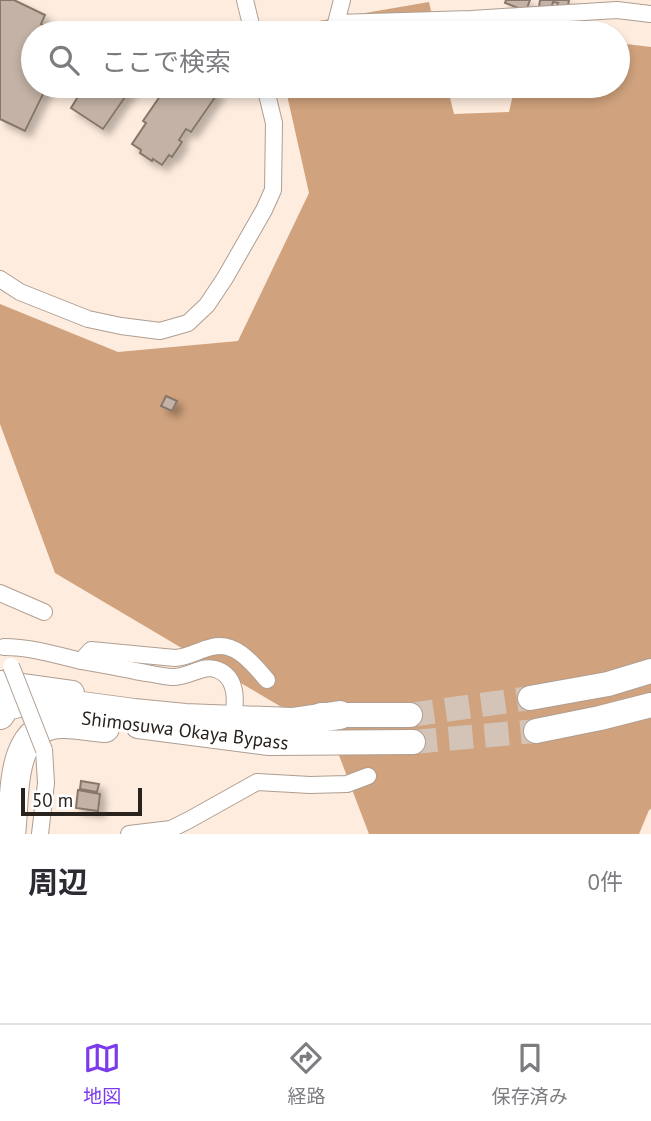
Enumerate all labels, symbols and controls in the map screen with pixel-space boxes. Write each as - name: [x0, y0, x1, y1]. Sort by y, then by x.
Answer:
- search box: [21, 21, 630, 98]
- icon: search: [45, 41, 83, 79]
- text: ここで検索: [101, 45, 231, 78]
- street label: Shimosuwa Okaya Bypass: [80, 705, 290, 755]
- scale bar: [21, 785, 142, 817]
- text: 50 m: [32, 788, 73, 812]
- text: 周辺: [28, 862, 88, 901]
- text: 0件: [587, 867, 623, 896]
- tab: 地図: [83, 1039, 121, 1108]
- tab: 経路: [287, 1039, 326, 1108]
- tab: 保存済み: [492, 1039, 568, 1108]

